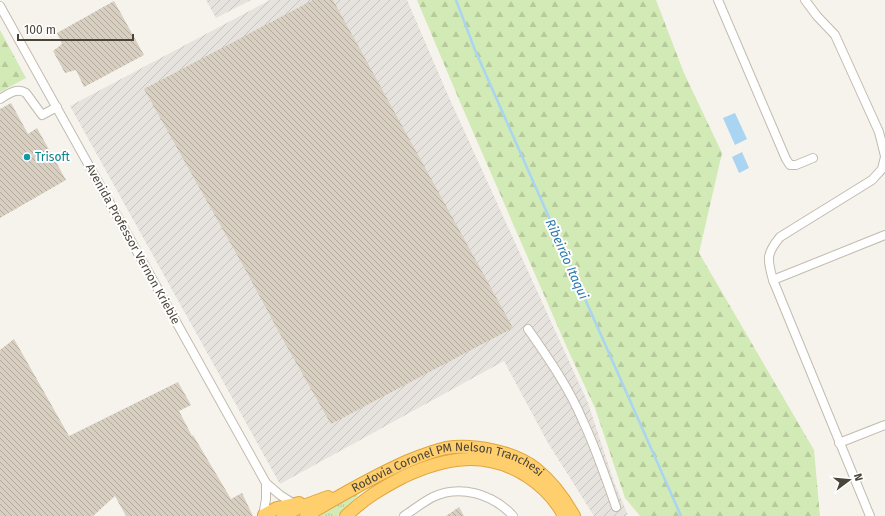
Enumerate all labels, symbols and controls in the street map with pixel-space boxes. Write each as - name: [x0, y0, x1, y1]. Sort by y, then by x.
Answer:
- scale bar: [18, 16, 133, 42]
- text: 100 m: [24, 23, 56, 37]
- place label: Trisoft: [35, 150, 70, 164]
- marker: Trisoft: [22, 152, 32, 162]
- street label: Avenida Professor Vernon Krieble: [83, 161, 183, 327]
- water label: Ribeirão Itaqui: [543, 217, 592, 302]
- text: Rodovia Coronel PM Nelson Tranchesi: [349, 440, 546, 495]
- north arrow: [829, 460, 869, 500]
- street label: Rodovia Coronel PM Nelson Tranchesi: [344, 471, 548, 499]
- text: N: [851, 472, 865, 483]

